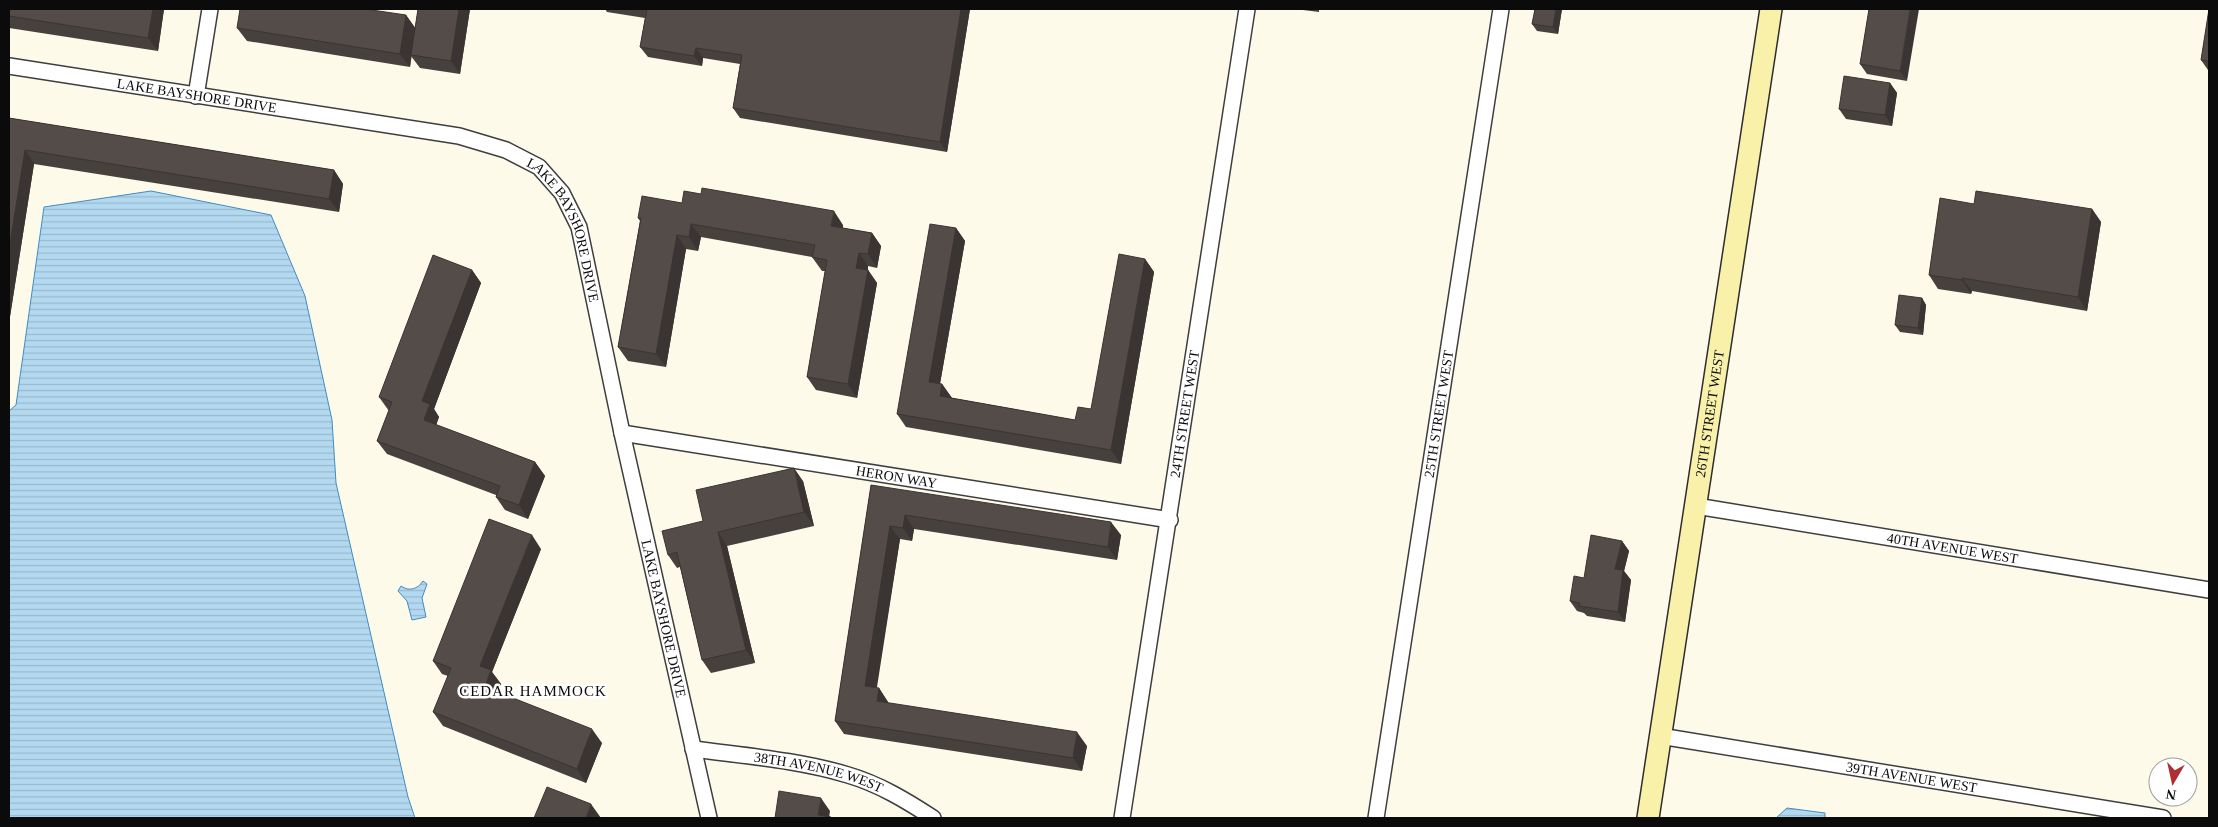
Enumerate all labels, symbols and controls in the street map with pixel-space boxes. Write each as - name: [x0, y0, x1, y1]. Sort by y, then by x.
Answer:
- street label: LAKE BAYSHORE DRIVE: [116, 76, 278, 116]
- street label: LAKE BAYSHORE DRIVE: [524, 155, 601, 303]
- street label: 24TH STREET WEST: [1168, 349, 1202, 479]
- street label: 25TH STREET WEST: [1422, 349, 1456, 479]
- street label: 26TH STREET WEST: [1693, 349, 1727, 478]
- street label: HERON WAY: [855, 463, 938, 491]
- street label: 40TH AVENUE WEST: [1886, 530, 2020, 567]
- street label: LAKE BAYSHORE DRIVE: [638, 538, 689, 699]
- district label: CEDAR HAMMOCK: [459, 683, 607, 699]
- street label: 38TH AVENUE WEST: [753, 750, 886, 796]
- north arrow: [2148, 757, 2198, 807]
- street label: 39TH AVENUE WEST: [1845, 759, 1979, 796]
- text: N: [2165, 786, 2177, 803]

